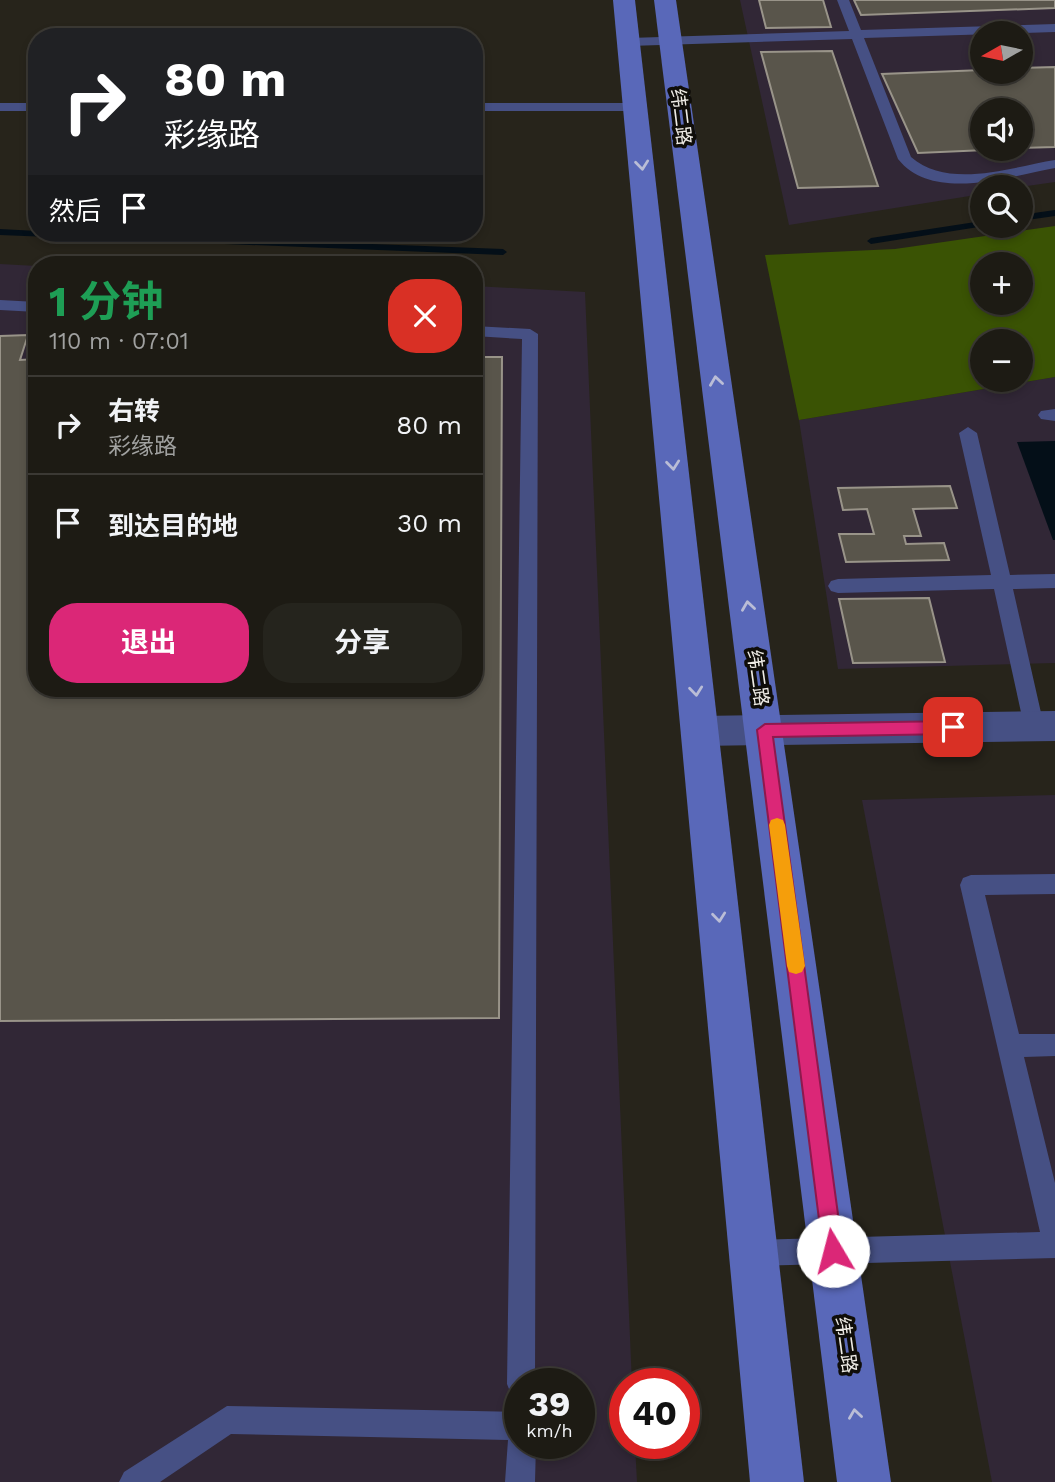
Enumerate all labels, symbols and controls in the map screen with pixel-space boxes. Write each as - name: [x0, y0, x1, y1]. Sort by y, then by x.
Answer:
- north arrow: [970, 21, 1032, 84]
- map controls: [970, 21, 1033, 392]
- text: 80 m: [164, 50, 286, 108]
- icon: right: [49, 56, 140, 147]
- street label: 纬二路: [666, 87, 696, 147]
- button: sound: [970, 98, 1033, 161]
- text: 彩缘路: [164, 116, 260, 154]
- one-way arrow: [634, 160, 649, 171]
- button: search: [970, 175, 1033, 238]
- icon: arrive: [115, 189, 153, 227]
- text: 然后: [49, 196, 101, 226]
- button: +: [970, 252, 1033, 315]
- text: 1 分钟: [49, 277, 163, 326]
- button: close: [388, 279, 462, 353]
- text: 110 m · 07:01: [49, 328, 189, 355]
- button: −: [970, 329, 1033, 392]
- one-way arrow: [709, 375, 724, 386]
- text: 右转: [108, 396, 160, 426]
- icon: right: [49, 406, 87, 444]
- text: 80 m: [396, 410, 462, 440]
- text: 彩缘路: [108, 433, 177, 460]
- one-way arrow: [665, 459, 680, 471]
- icon: arrive: [49, 504, 87, 542]
- text: 30 m: [397, 508, 462, 538]
- text: 到达目的地: [108, 511, 238, 541]
- one-way arrow: [740, 600, 755, 612]
- button: 退出: [49, 603, 249, 683]
- button: 分享: [263, 603, 462, 683]
- street label: 纬二路: [743, 648, 773, 708]
- one-way arrow: [688, 686, 703, 697]
- pin: [923, 697, 983, 757]
- icon: arrive: [934, 708, 972, 746]
- one-way arrow: [712, 912, 727, 923]
- position arrow: [796, 1214, 870, 1288]
- street label: 纬二路: [831, 1315, 861, 1375]
- speed limit sign: 40: [609, 1368, 700, 1459]
- text: 39: [528, 1383, 571, 1425]
- one-way arrow: [847, 1408, 862, 1420]
- text: km/h: [526, 1420, 573, 1441]

